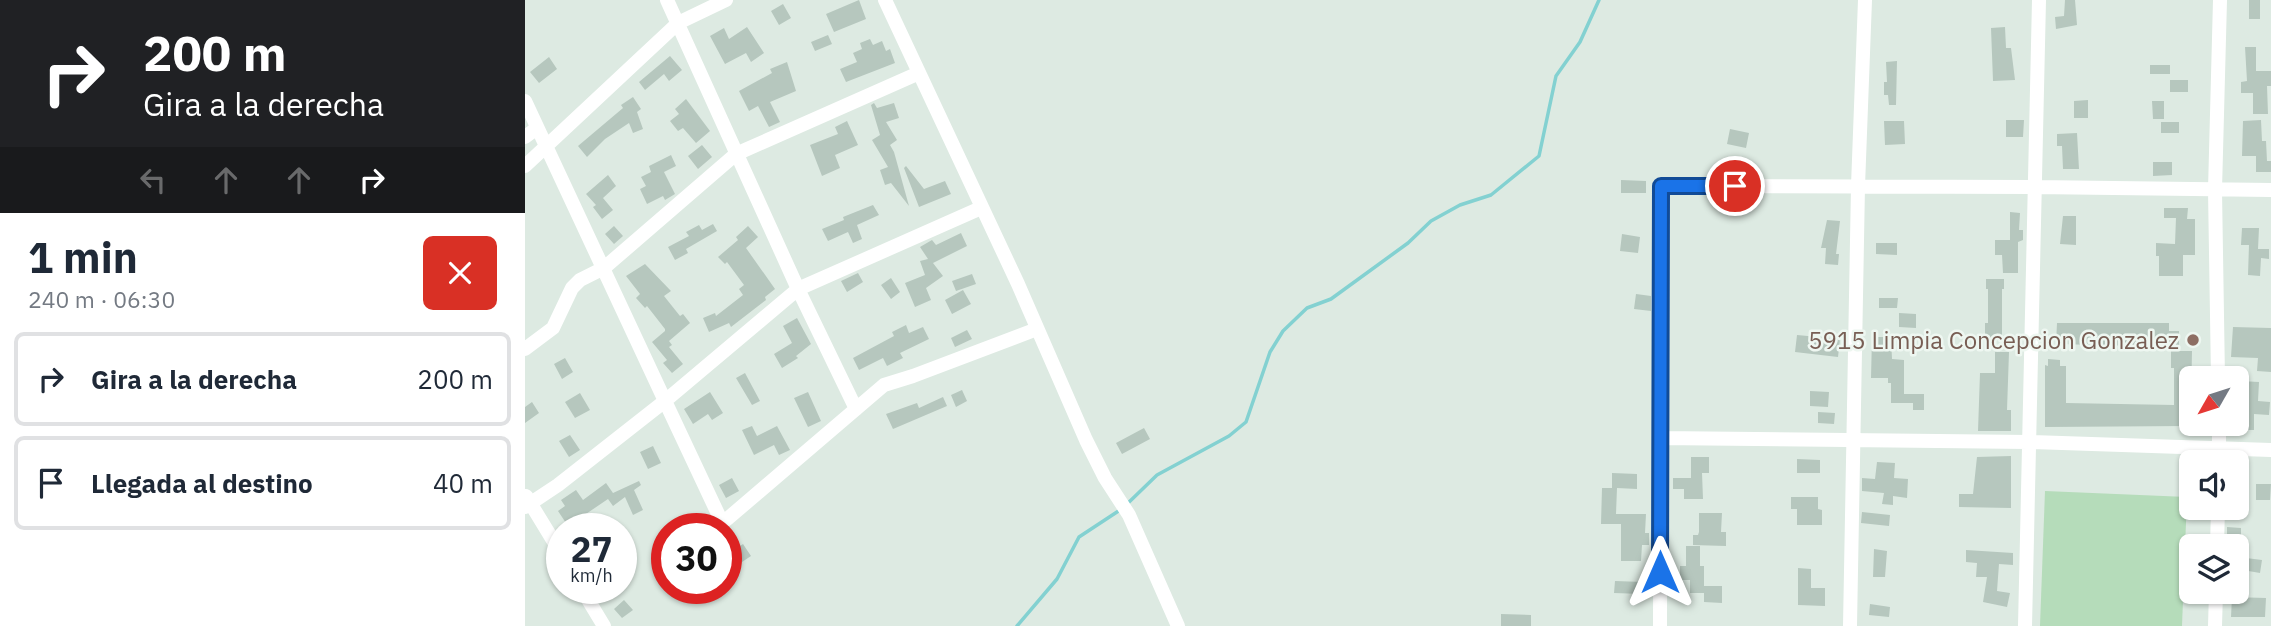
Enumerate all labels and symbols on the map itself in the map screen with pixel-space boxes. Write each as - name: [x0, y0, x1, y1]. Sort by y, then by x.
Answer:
- pin: [1705, 156, 1765, 216]
- place label: 5915 Limpia Concepcion Gonzalez: [1808, 324, 2179, 356]
- marker: 5915 Limpia Concepcion Gonzalez: [2185, 332, 2201, 348]
- north arrow: [2179, 366, 2249, 436]
- speed limit sign: 30: [651, 513, 742, 604]
- position arrow: [1623, 535, 1697, 609]

